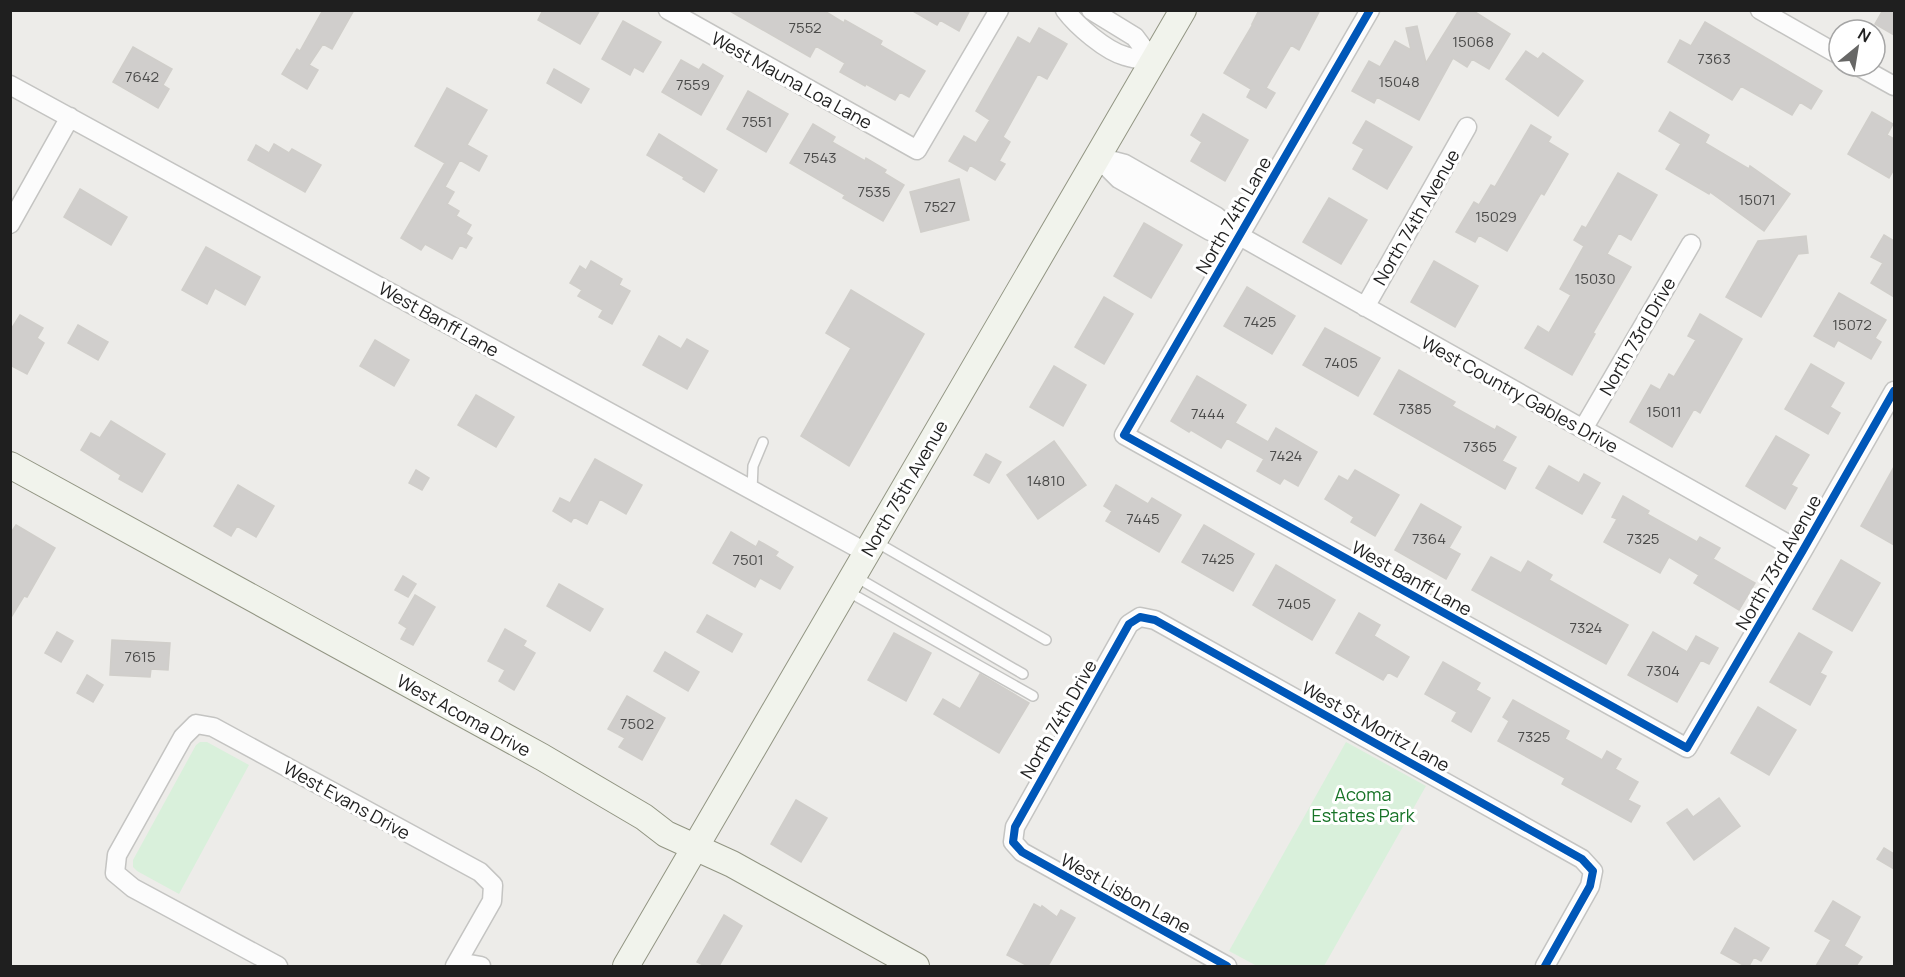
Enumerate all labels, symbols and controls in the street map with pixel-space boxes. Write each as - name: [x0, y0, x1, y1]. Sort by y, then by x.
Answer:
- house number: 7552: [789, 17, 821, 38]
- north arrow: [1827, 18, 1887, 78]
- text: N: [1854, 23, 1875, 47]
- street label: West Mauna Loa Lane: [707, 26, 877, 134]
- house number: 15068: [1452, 31, 1494, 52]
- house number: 7363: [1697, 48, 1731, 69]
- house number: 7642: [125, 66, 159, 87]
- house number: 15048: [1378, 71, 1420, 92]
- house number: 7559: [676, 74, 710, 95]
- house number: 7551: [742, 111, 772, 132]
- street label: North 74th Avenue: [1367, 145, 1465, 289]
- house number: 7543: [803, 147, 837, 168]
- street label: North 74th Lane: [1190, 152, 1276, 278]
- house number: 7535: [857, 181, 891, 202]
- house number: 15071: [1738, 189, 1776, 210]
- house number: 7527: [924, 196, 956, 217]
- house number: 15029: [1475, 206, 1517, 227]
- house number: 15030: [1574, 268, 1616, 289]
- street label: North 73rd Drive: [1593, 273, 1681, 399]
- street label: West Banff Lane: [375, 276, 503, 362]
- house number: 7425: [1244, 311, 1277, 332]
- house number: 15072: [1832, 314, 1872, 335]
- street label: West Country Gables Drive: [1417, 330, 1623, 458]
- house number: 7405: [1324, 352, 1358, 373]
- house number: 7385: [1398, 398, 1432, 419]
- house number: 15011: [1646, 401, 1682, 422]
- house number: 7444: [1191, 403, 1225, 424]
- street label: North 75th Avenue: [855, 416, 953, 560]
- house number: 7365: [1463, 436, 1497, 457]
- house number: 7424: [1270, 445, 1303, 466]
- house number: 14810: [1027, 470, 1065, 491]
- street label: North 73rd Avenue: [1730, 490, 1826, 634]
- house number: 7445: [1126, 508, 1160, 529]
- house number: 7364: [1412, 528, 1446, 549]
- house number: 7325: [1626, 528, 1660, 549]
- street label: West Banff Lane: [1348, 535, 1476, 621]
- house number: 7425: [1202, 548, 1235, 569]
- house number: 7501: [732, 549, 764, 570]
- house number: 7405: [1277, 593, 1311, 614]
- house number: 7324: [1570, 617, 1603, 638]
- house number: 7615: [124, 646, 156, 667]
- street label: North 74th Drive: [1014, 655, 1102, 783]
- house number: 7304: [1646, 660, 1680, 681]
- street label: West Acoma Drive: [393, 668, 535, 762]
- street label: West St Moritz Lane: [1298, 675, 1454, 777]
- house number: 7502: [620, 713, 654, 734]
- house number: 7325: [1517, 726, 1551, 747]
- street label: West Evans Drive: [279, 755, 415, 845]
- park label: Acoma Estates Park: [1311, 782, 1416, 827]
- street label: West Lisbon Lane: [1057, 847, 1195, 939]

